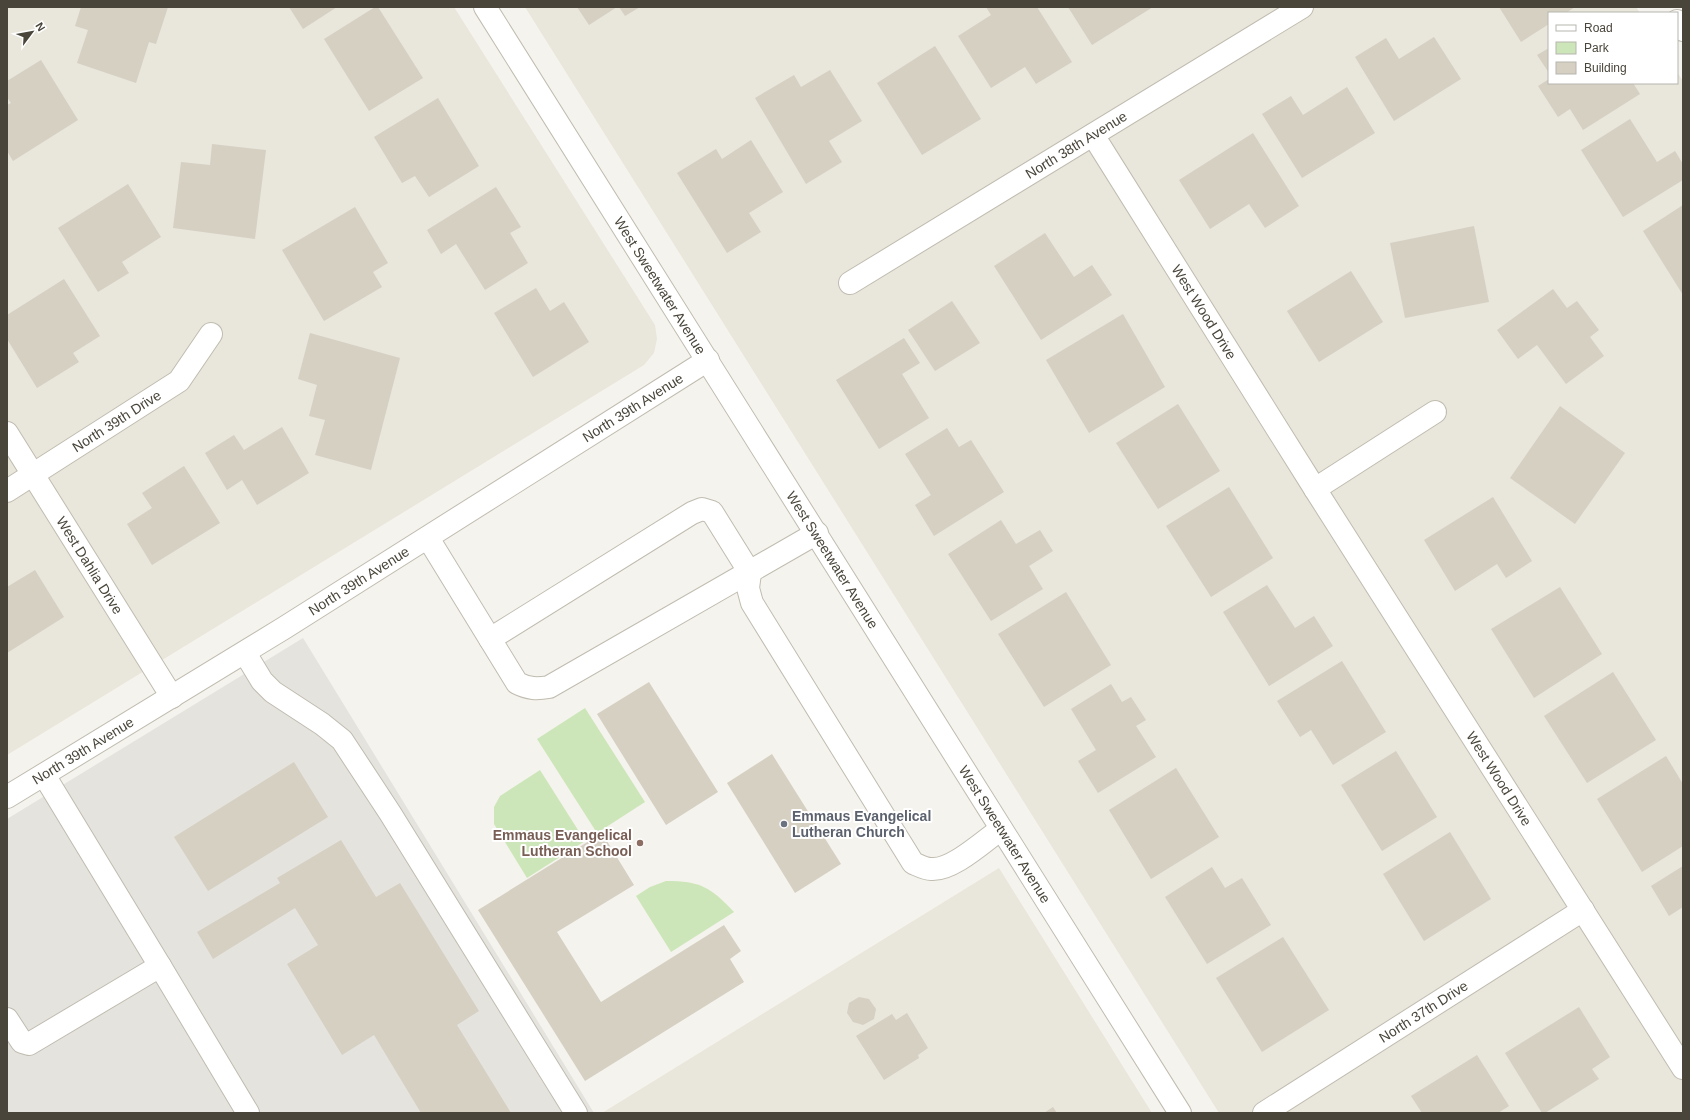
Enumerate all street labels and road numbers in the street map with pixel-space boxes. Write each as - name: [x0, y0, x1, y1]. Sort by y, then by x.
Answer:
- street label: North 38th Avenue: [1023, 108, 1130, 182]
- street label: West Sweetwater Avenue: [611, 214, 709, 357]
- street label: West Wood Drive: [1168, 262, 1240, 362]
- street label: North 39th Avenue: [579, 370, 686, 445]
- street label: North 39th Drive: [69, 387, 164, 455]
- street label: West Sweetwater Avenue: [783, 488, 882, 632]
- street label: West Dahlia Drive: [53, 514, 126, 617]
- street label: North 39th Avenue: [306, 543, 412, 618]
- street label: North 39th Avenue: [29, 714, 137, 788]
- street label: West Wood Drive: [1463, 729, 1535, 829]
- street label: West Sweetwater Avenue: [956, 763, 1054, 906]
- street label: North 37th Drive: [1376, 977, 1471, 1046]

